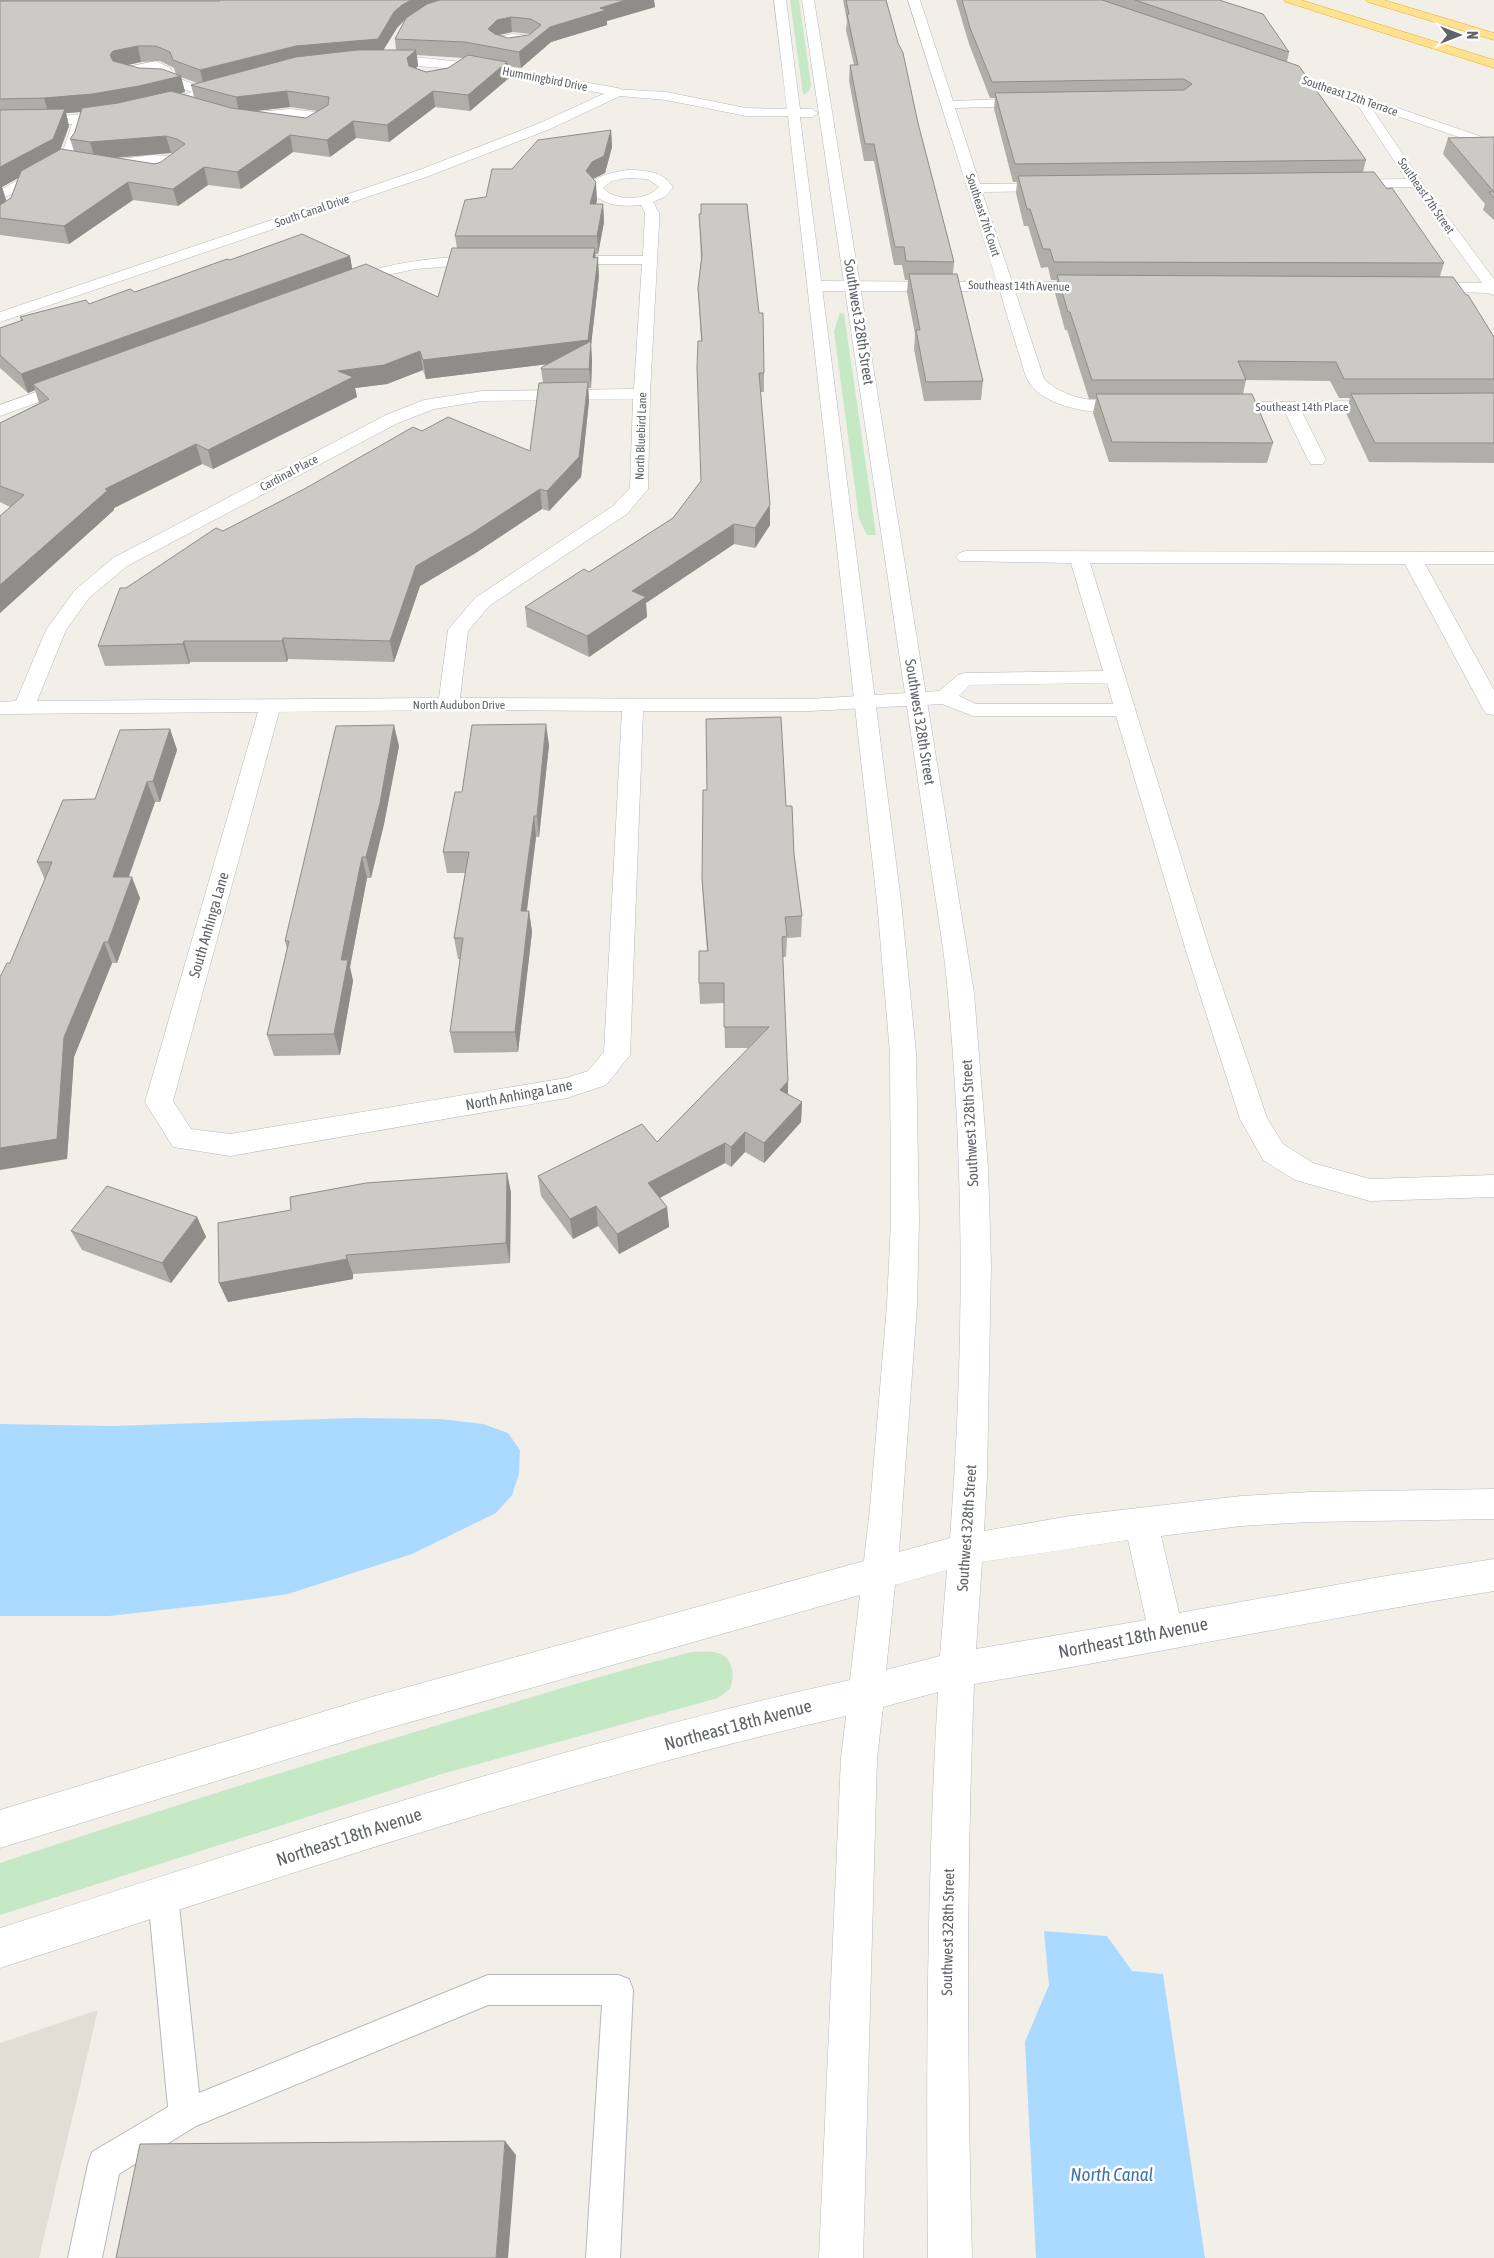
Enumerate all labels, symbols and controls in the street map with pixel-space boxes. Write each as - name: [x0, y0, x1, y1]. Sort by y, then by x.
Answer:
- north arrow: [1434, 10, 1484, 60]
- text: N: [1464, 31, 1480, 39]
- street label: Hummingbird Drive: [501, 64, 589, 94]
- street label: Southeast 12th Terrace: [1300, 73, 1400, 119]
- street label: Southeast 7th Street: [1395, 156, 1458, 237]
- street label: Southeast 7th Court: [963, 172, 1003, 259]
- street label: South Canal Drive: [273, 192, 351, 230]
- street label: Southwest 328th Street: [841, 258, 878, 386]
- street label: Southeast 14th Avenue: [968, 278, 1070, 294]
- street label: North Bluebird Lane: [632, 392, 650, 480]
- street label: Southeast 14th Place: [1256, 400, 1348, 414]
- street label: Cardinal Place: [258, 452, 320, 494]
- street label: Southwest 328th Street: [902, 658, 939, 786]
- street label: North Audubon Drive: [413, 698, 505, 712]
- street label: South Anhinga Lane: [185, 870, 232, 980]
- street label: Southwest 328th Street: [958, 1059, 981, 1187]
- street label: North Anhinga Lane: [464, 1076, 574, 1113]
- street label: Southwest 328th Street: [954, 1464, 979, 1592]
- street label: Northeast 18th Avenue: [1056, 1613, 1209, 1662]
- street label: Northeast 18th Avenue: [662, 1695, 814, 1754]
- street label: Northeast 18th Avenue: [273, 1803, 424, 1870]
- street label: Southwest 328th Street: [938, 1868, 957, 1996]
- water label: North Canal: [1070, 2163, 1154, 2185]

